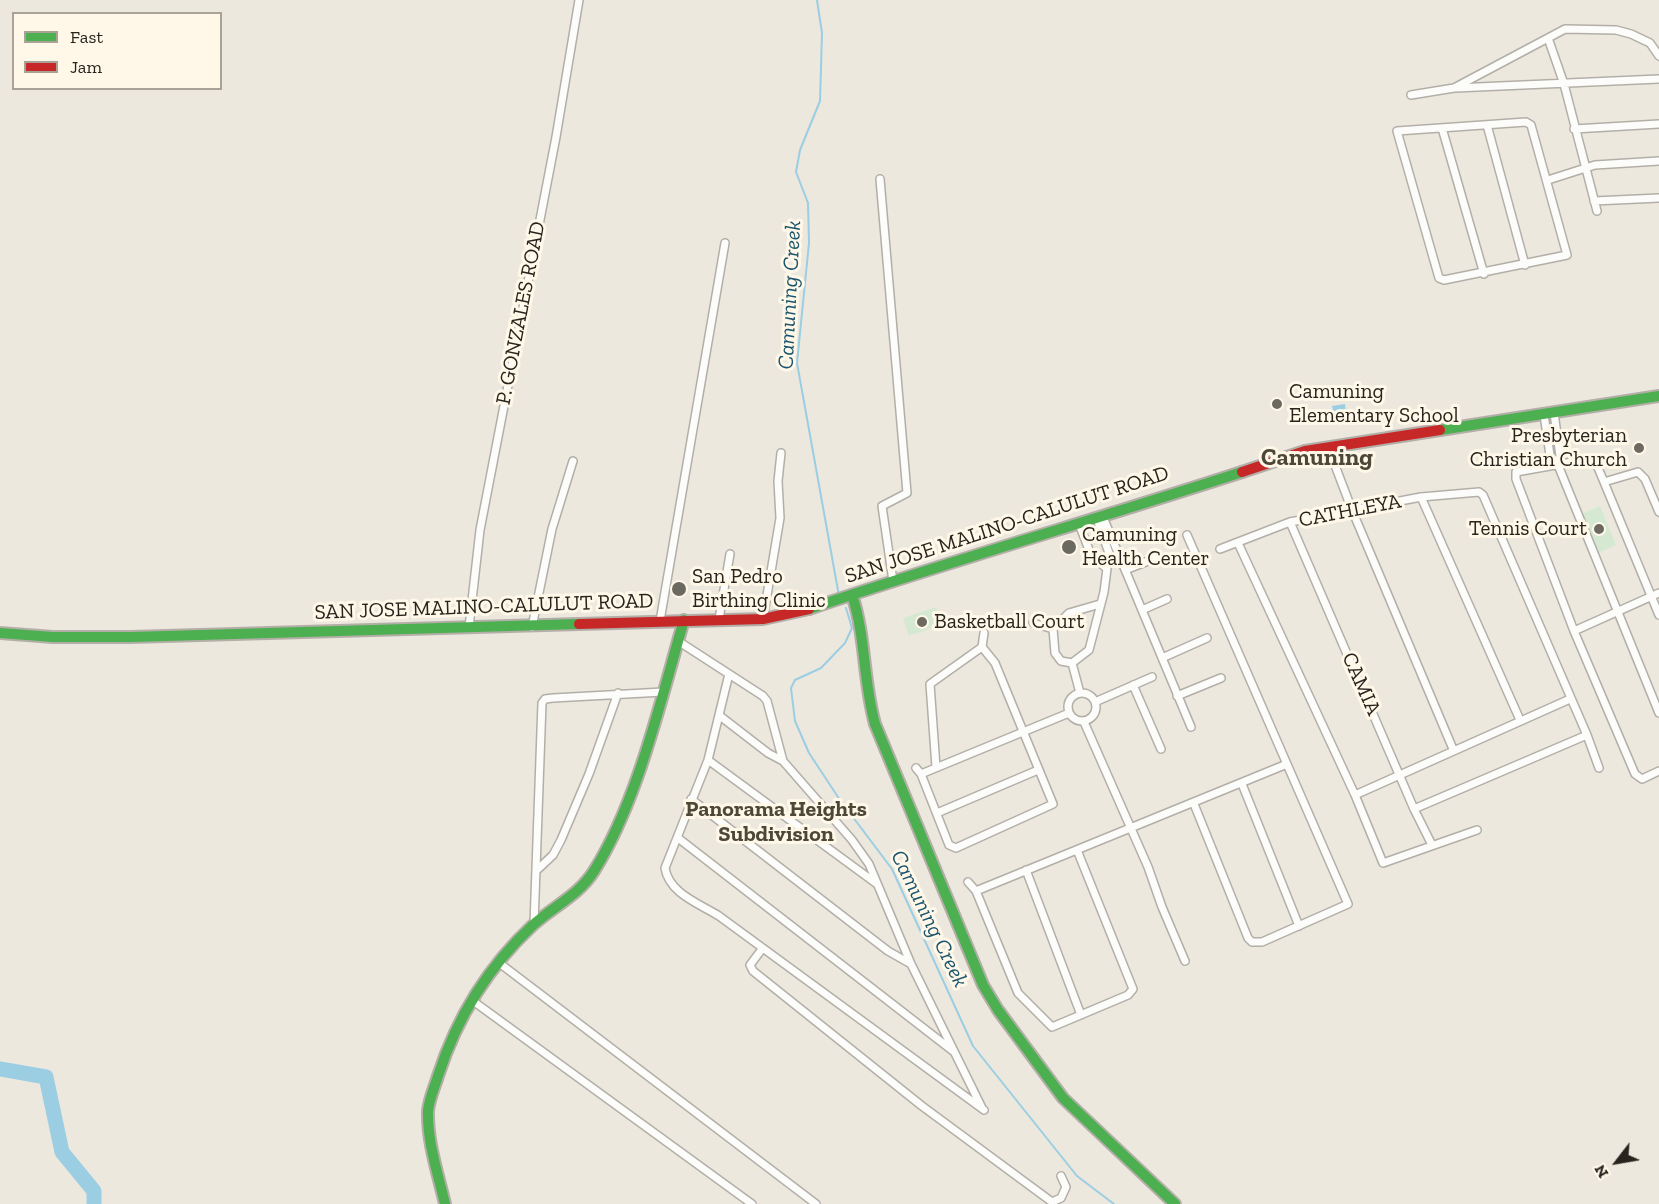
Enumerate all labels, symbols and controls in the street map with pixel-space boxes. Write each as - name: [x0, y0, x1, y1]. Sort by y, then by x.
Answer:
- legend: [12, 12, 222, 90]
- text: Fast: [70, 26, 103, 48]
- text: Jam: [70, 56, 102, 78]
- street label: P. GONZALES ROAD: [491, 219, 551, 407]
- water label: Camuning Creek: [773, 220, 807, 370]
- place label: Camuning Elementary School: [1289, 379, 1459, 429]
- marker: Camuning Elementary School: [1270, 397, 1284, 411]
- place label: Presbyterian Christian Church: [1470, 423, 1627, 473]
- marker: Presbyterian Christian Church: [1632, 441, 1646, 455]
- district label: Camuning: [1261, 444, 1373, 472]
- street label: SAN JOSE MALINO-CALULUT ROAD: [842, 461, 1172, 589]
- street label: CATHLEYA: [1297, 489, 1403, 533]
- place label: Tennis Court: [1469, 516, 1587, 542]
- place label: Camuning Health Center: [1082, 522, 1209, 572]
- marker: Tennis Court: [1592, 522, 1606, 536]
- marker: Camuning Health Center: [1060, 538, 1078, 556]
- place label: San Pedro Birthing Clinic: [692, 564, 826, 614]
- marker: San Pedro Birthing Clinic: [670, 580, 688, 598]
- street label: SAN JOSE MALINO-CALULUT ROAD: [314, 588, 654, 626]
- place label: Basketball Court: [934, 609, 1084, 635]
- marker: Basketball Court: [915, 615, 929, 629]
- street label: CAMIA: [1336, 649, 1386, 719]
- district label: Panorama Heights Subdivision: [685, 797, 867, 848]
- water label: Camuning Creek: [885, 846, 973, 992]
- north arrow: [1587, 1132, 1647, 1192]
- text: N: [1590, 1161, 1612, 1182]

